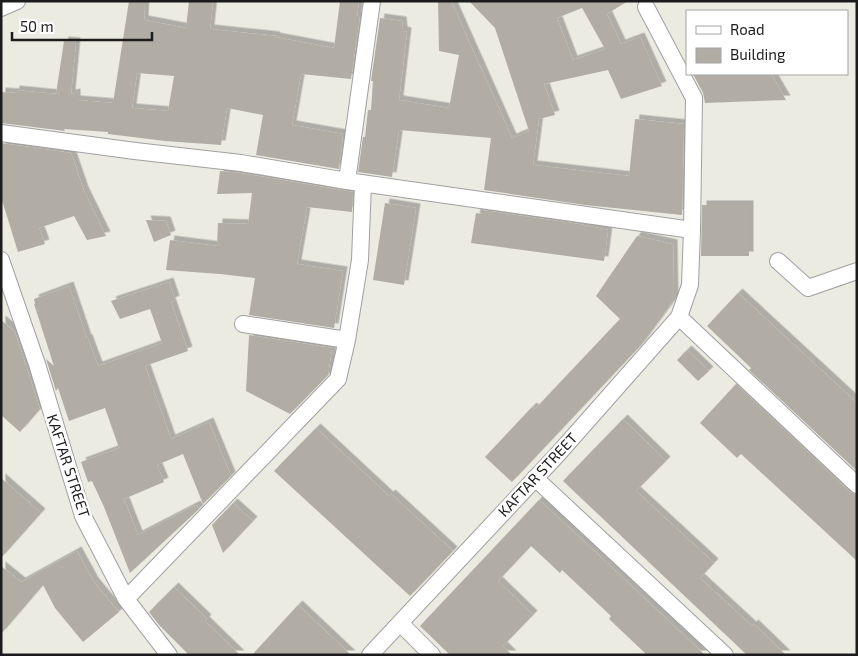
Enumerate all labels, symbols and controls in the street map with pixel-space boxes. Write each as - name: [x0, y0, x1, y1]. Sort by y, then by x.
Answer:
- scale bar: [12, 10, 152, 42]
- legend: [686, 10, 848, 75]
- text: 50 m: [20, 17, 54, 35]
- text: Road: [730, 20, 765, 38]
- text: Building: [730, 45, 786, 63]
- street label: KAFTAR STREET: [44, 412, 94, 520]
- street label: KAFTAR STREET: [494, 428, 581, 520]

